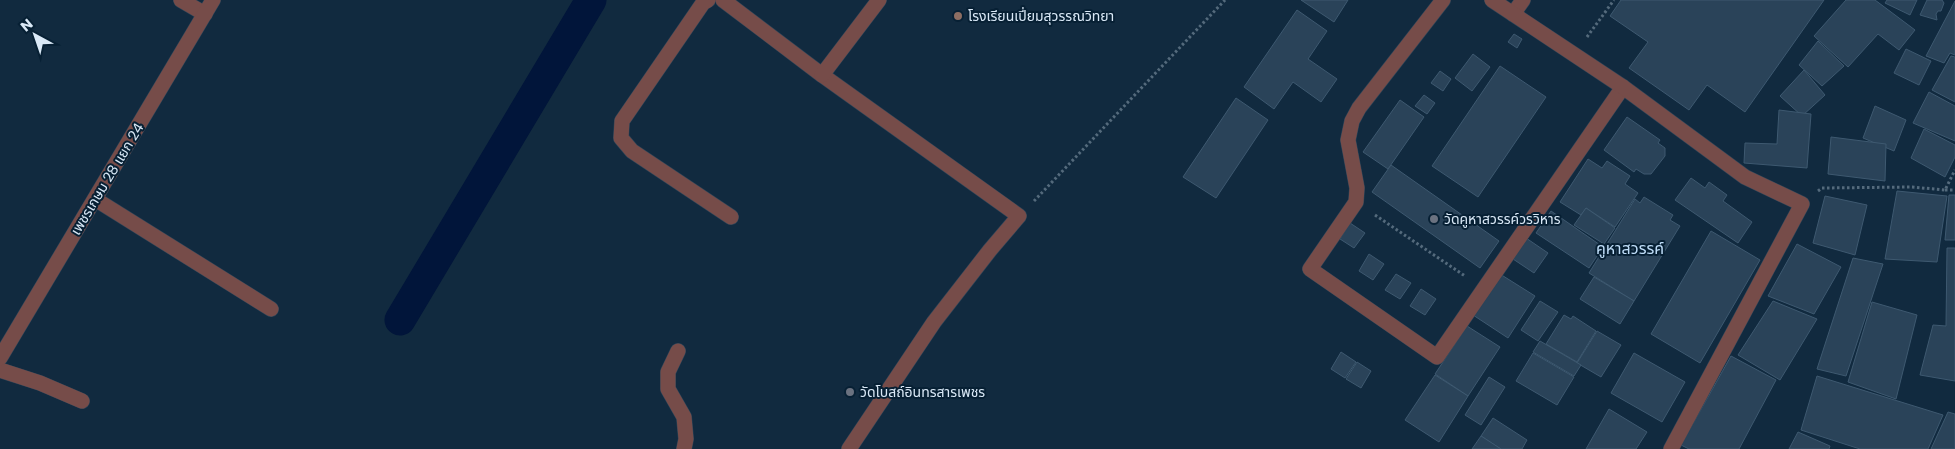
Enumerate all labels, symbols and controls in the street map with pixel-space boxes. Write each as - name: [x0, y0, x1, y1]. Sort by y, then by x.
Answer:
- place label: โรงเรียนเปี่ยมสุวรรณวิทยา: [968, 6, 1114, 26]
- north arrow: [10, 10, 60, 60]
- marker: โรงเรียนเปี่ยมสุวรรณวิทยา: [952, 10, 964, 22]
- text: N: [16, 14, 37, 36]
- street label: เพชรเกษม 28 แยก 24: [66, 119, 148, 239]
- place label: วัดคูหาสวรรค์วรวิหาร: [1444, 209, 1561, 229]
- marker: วัดคูหาสวรรค์วรวิหาร: [1428, 213, 1440, 225]
- district label: คูหาสวรรค์: [1596, 237, 1664, 260]
- place label: วัดโบสถ์อินทรสารเพชร: [860, 382, 985, 402]
- marker: วัดโบสถ์อินทรสารเพชร: [844, 386, 856, 398]

